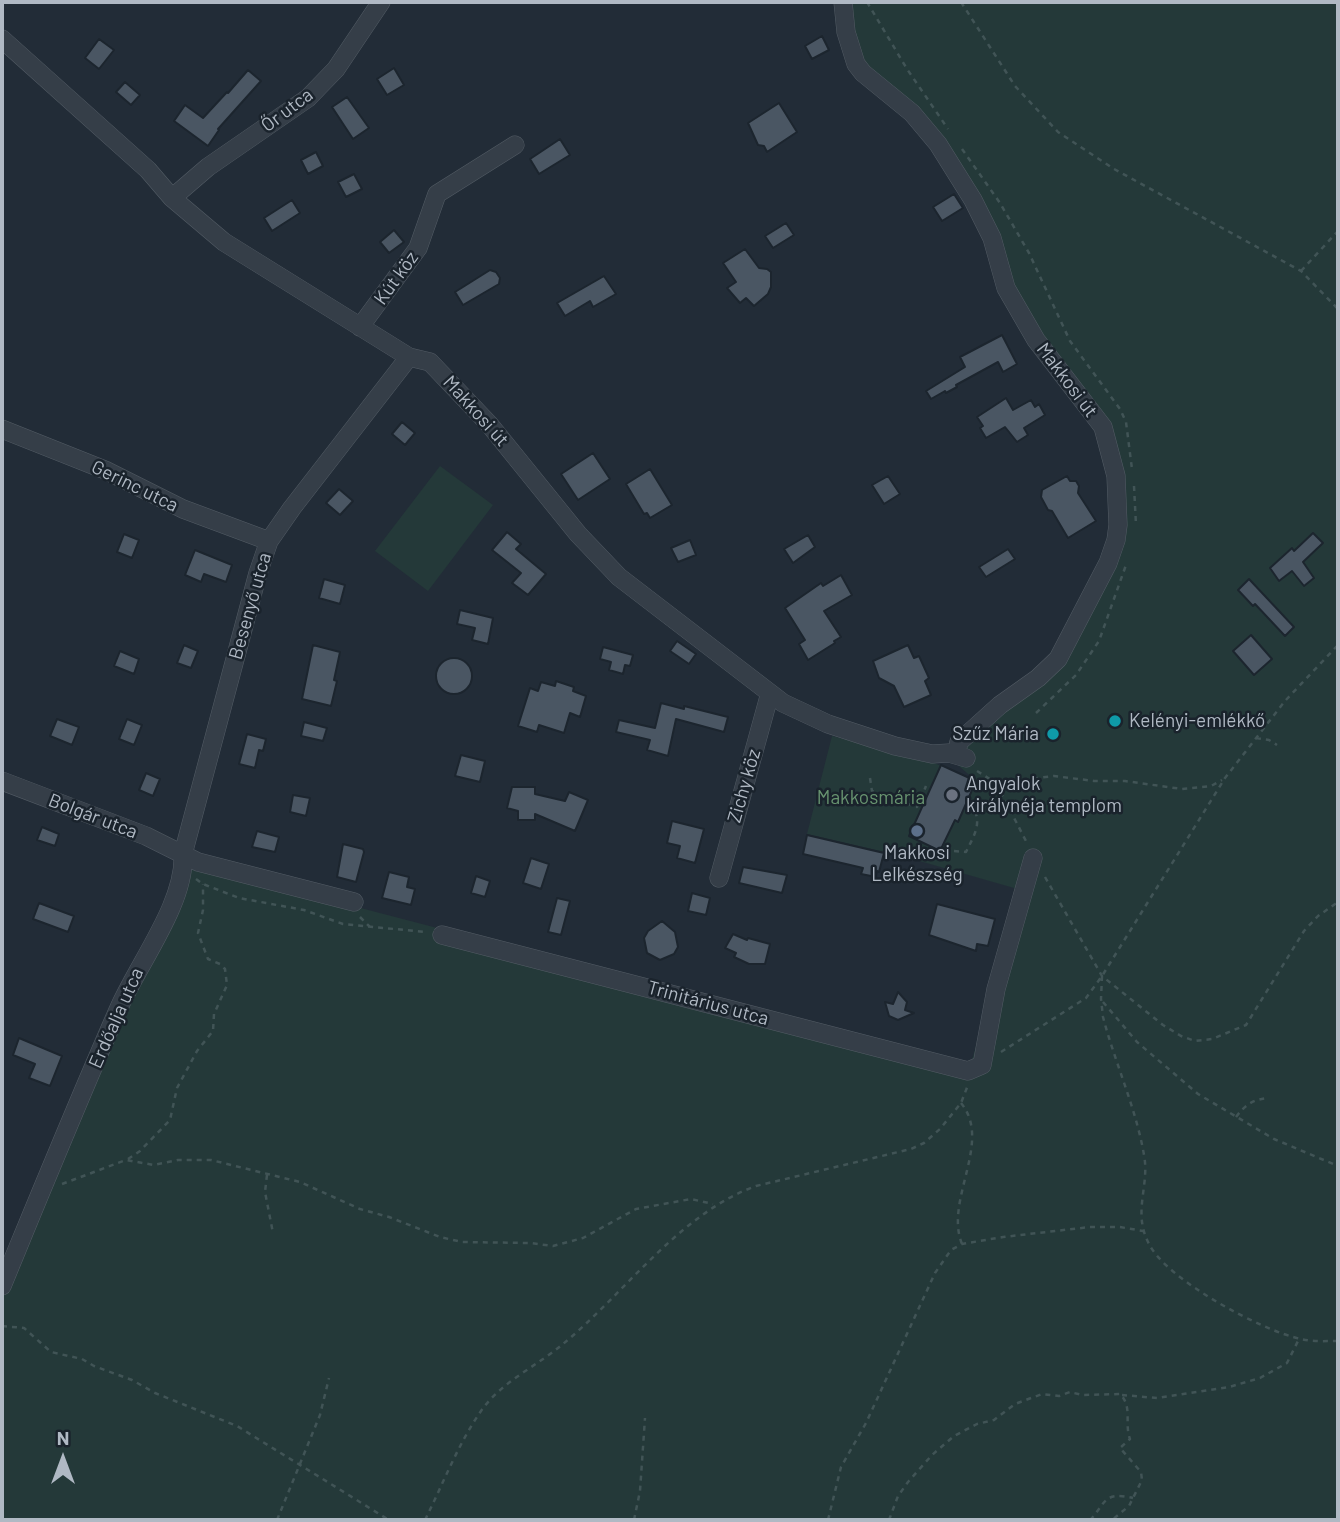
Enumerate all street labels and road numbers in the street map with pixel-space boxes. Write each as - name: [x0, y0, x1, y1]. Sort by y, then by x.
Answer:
- street label: Őr utca: [257, 83, 317, 137]
- street label: Kút köz: [369, 247, 423, 309]
- street label: Makkosi út: [1032, 338, 1102, 422]
- street label: Makkosi út: [438, 371, 514, 451]
- street label: Gerinc utca: [88, 455, 182, 517]
- street label: Besenyő utca: [224, 550, 276, 662]
- street label: Zichy köz: [723, 747, 765, 825]
- street label: Bolgár utca: [45, 789, 141, 843]
- street label: Erdőalja utca: [84, 964, 148, 1072]
- street label: Trinitárius utca: [645, 976, 771, 1030]

